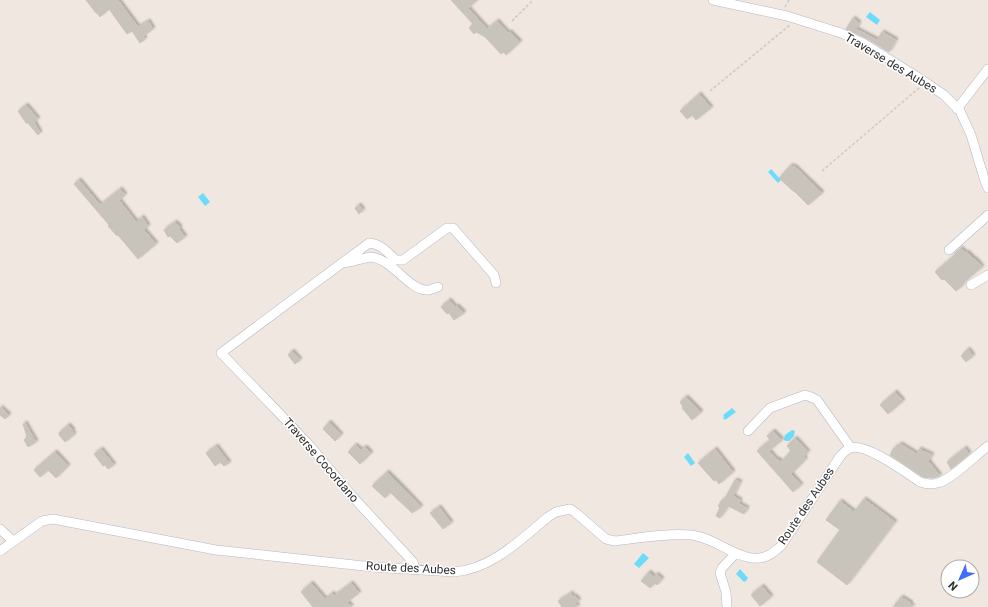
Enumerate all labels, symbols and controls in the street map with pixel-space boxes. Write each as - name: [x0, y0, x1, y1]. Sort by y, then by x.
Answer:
- street label: Traverse des Aubes: [843, 30, 939, 96]
- street label: Traverse Cocordano: [281, 415, 362, 505]
- street label: Route des Aubes: [775, 465, 837, 547]
- street label: Route des Aubes: [366, 559, 456, 577]
- north arrow: [940, 559, 980, 599]
- text: N: [946, 578, 961, 593]

